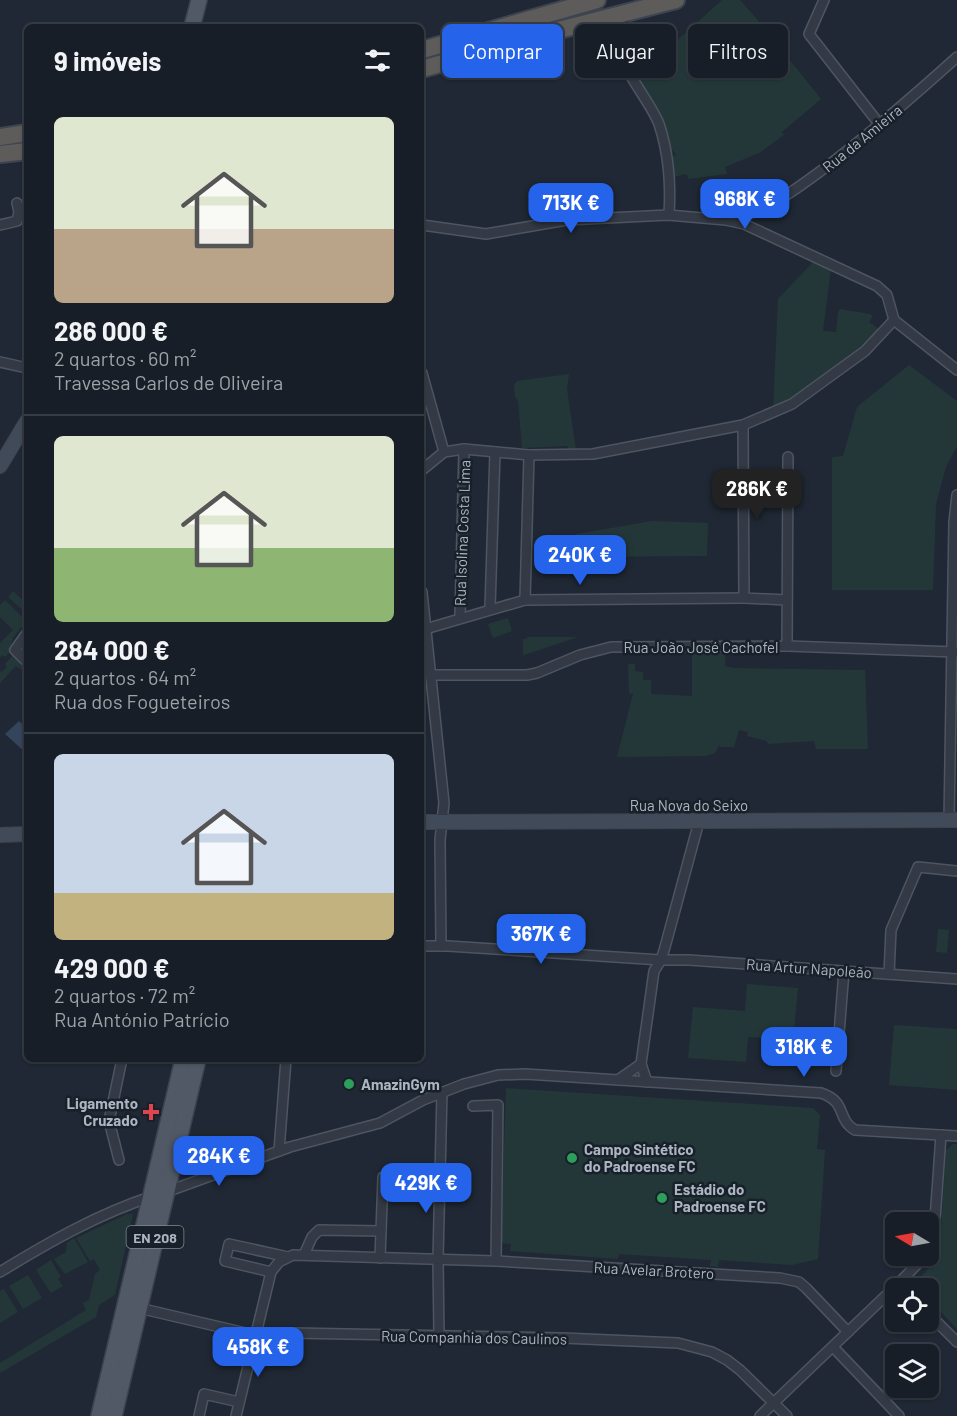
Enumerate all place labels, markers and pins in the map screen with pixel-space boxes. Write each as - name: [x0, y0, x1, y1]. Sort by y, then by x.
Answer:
- pin: 968K €: [696, 179, 794, 230]
- pin: 713K €: [522, 183, 620, 234]
- pin: 286K €: [708, 469, 806, 520]
- pin: 240K €: [531, 535, 629, 586]
- pin: 367K €: [492, 914, 590, 965]
- pin: 318K €: [755, 1027, 853, 1078]
- place label: AmazinGym: [361, 1075, 440, 1093]
- marker: AmazinGym: [342, 1077, 356, 1091]
- place label: Ligamento Cruzado: [67, 1094, 138, 1129]
- marker: Ligamento Cruzado: [142, 1103, 160, 1121]
- pin: 284K €: [170, 1136, 268, 1187]
- place label: Campo Sintético do Padroense FC: [584, 1140, 696, 1175]
- marker: Campo Sintético do Padroense FC: [565, 1151, 579, 1165]
- pin: 429K €: [377, 1163, 475, 1214]
- place label: Estádio do Padroense FC: [674, 1180, 766, 1215]
- marker: Estádio do Padroense FC: [655, 1191, 669, 1205]
- pin: 458K €: [209, 1327, 307, 1378]

